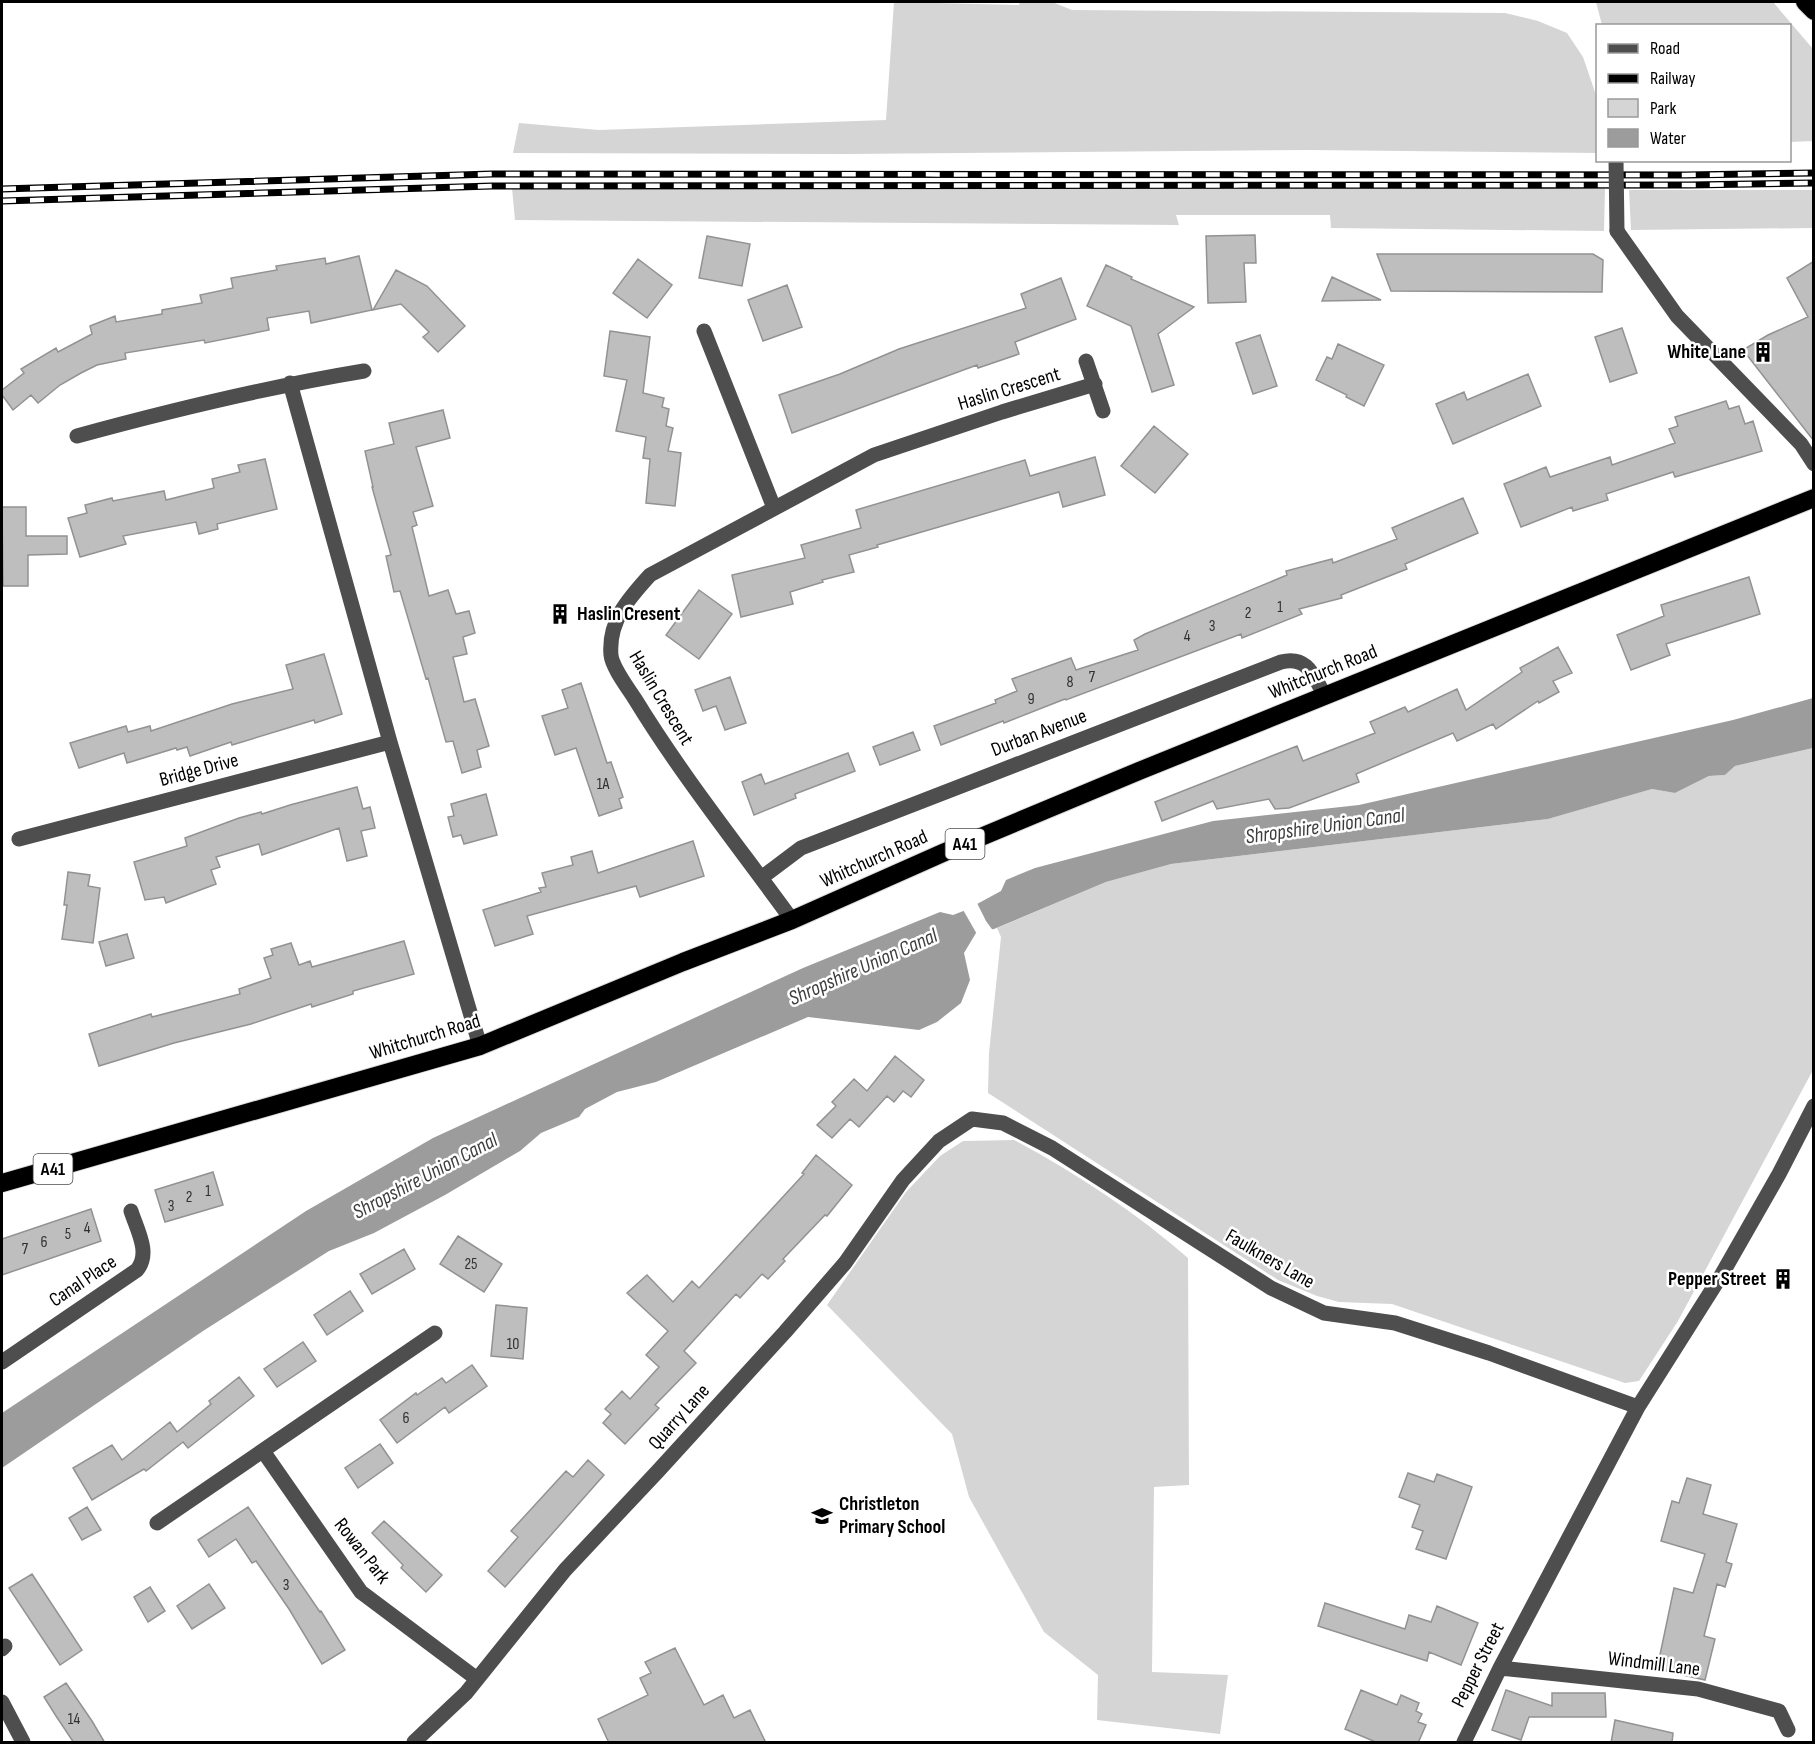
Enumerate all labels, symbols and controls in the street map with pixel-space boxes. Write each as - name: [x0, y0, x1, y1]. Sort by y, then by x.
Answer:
- legend: [1596, 24, 1791, 162]
- text: Road: [1650, 38, 1680, 59]
- text: Railway: [1650, 68, 1695, 89]
- text: Park: [1650, 98, 1676, 119]
- text: Water: [1650, 128, 1686, 149]
- place label: White Lane: [1667, 340, 1746, 364]
- building icon: White Lane: [1751, 340, 1775, 364]
- street label: Haslin Crescent: [955, 362, 1063, 416]
- house number: 1: [1277, 598, 1283, 617]
- building icon: Haslin Cresent: [548, 602, 572, 626]
- place label: Haslin Cresent: [577, 602, 681, 626]
- house number: 2: [1245, 604, 1251, 623]
- house number: 3: [1209, 617, 1215, 636]
- house number: 4: [1184, 627, 1191, 646]
- street label: Whitchurch Road: [1265, 639, 1381, 705]
- street label: Haslin Crescent: [624, 647, 698, 749]
- house number: 7: [1089, 668, 1096, 687]
- house number: 8: [1066, 673, 1074, 692]
- house number: 9: [1027, 690, 1035, 709]
- street label: Durban Avenue: [988, 704, 1090, 762]
- street label: Bridge Drive: [157, 748, 241, 792]
- house number: 1A: [597, 775, 609, 794]
- water label: Shropshire Union Canal: [1244, 802, 1407, 850]
- street label: Whitchurch Road: [817, 825, 931, 893]
- road number: A41: [946, 829, 984, 859]
- water label: Shropshire Union Canal: [785, 923, 942, 1011]
- street label: Whitchurch Road: [367, 1009, 483, 1065]
- water label: Shropshire Union Canal: [348, 1127, 503, 1225]
- road number: A41: [34, 1154, 72, 1184]
- house number: 1: [205, 1182, 211, 1201]
- house number: 2: [186, 1188, 192, 1207]
- house number: 3: [168, 1197, 174, 1216]
- house number: 4: [84, 1219, 91, 1238]
- street label: Faulkners Lane: [1221, 1224, 1319, 1294]
- house number: 5: [65, 1225, 71, 1244]
- house number: 6: [40, 1233, 48, 1252]
- house number: 7: [22, 1240, 29, 1259]
- street label: Canal Place: [45, 1250, 121, 1312]
- house number: 25: [464, 1255, 478, 1274]
- place label: Pepper Street: [1668, 1267, 1766, 1291]
- building icon: Pepper Street: [1771, 1267, 1795, 1291]
- house number: 10: [507, 1335, 519, 1354]
- street label: Quarry Lane: [643, 1379, 715, 1455]
- house number: 6: [402, 1409, 410, 1428]
- place label: Christleton Primary School: [839, 1492, 945, 1539]
- school or university icon: Christleton Primary School: [810, 1504, 834, 1528]
- street label: Rowan Park: [329, 1513, 395, 1589]
- house number: 3: [283, 1576, 289, 1595]
- street label: Pepper Street: [1446, 1618, 1510, 1712]
- street label: Windmill Lane: [1607, 1646, 1701, 1682]
- house number: 14: [68, 1710, 80, 1729]

